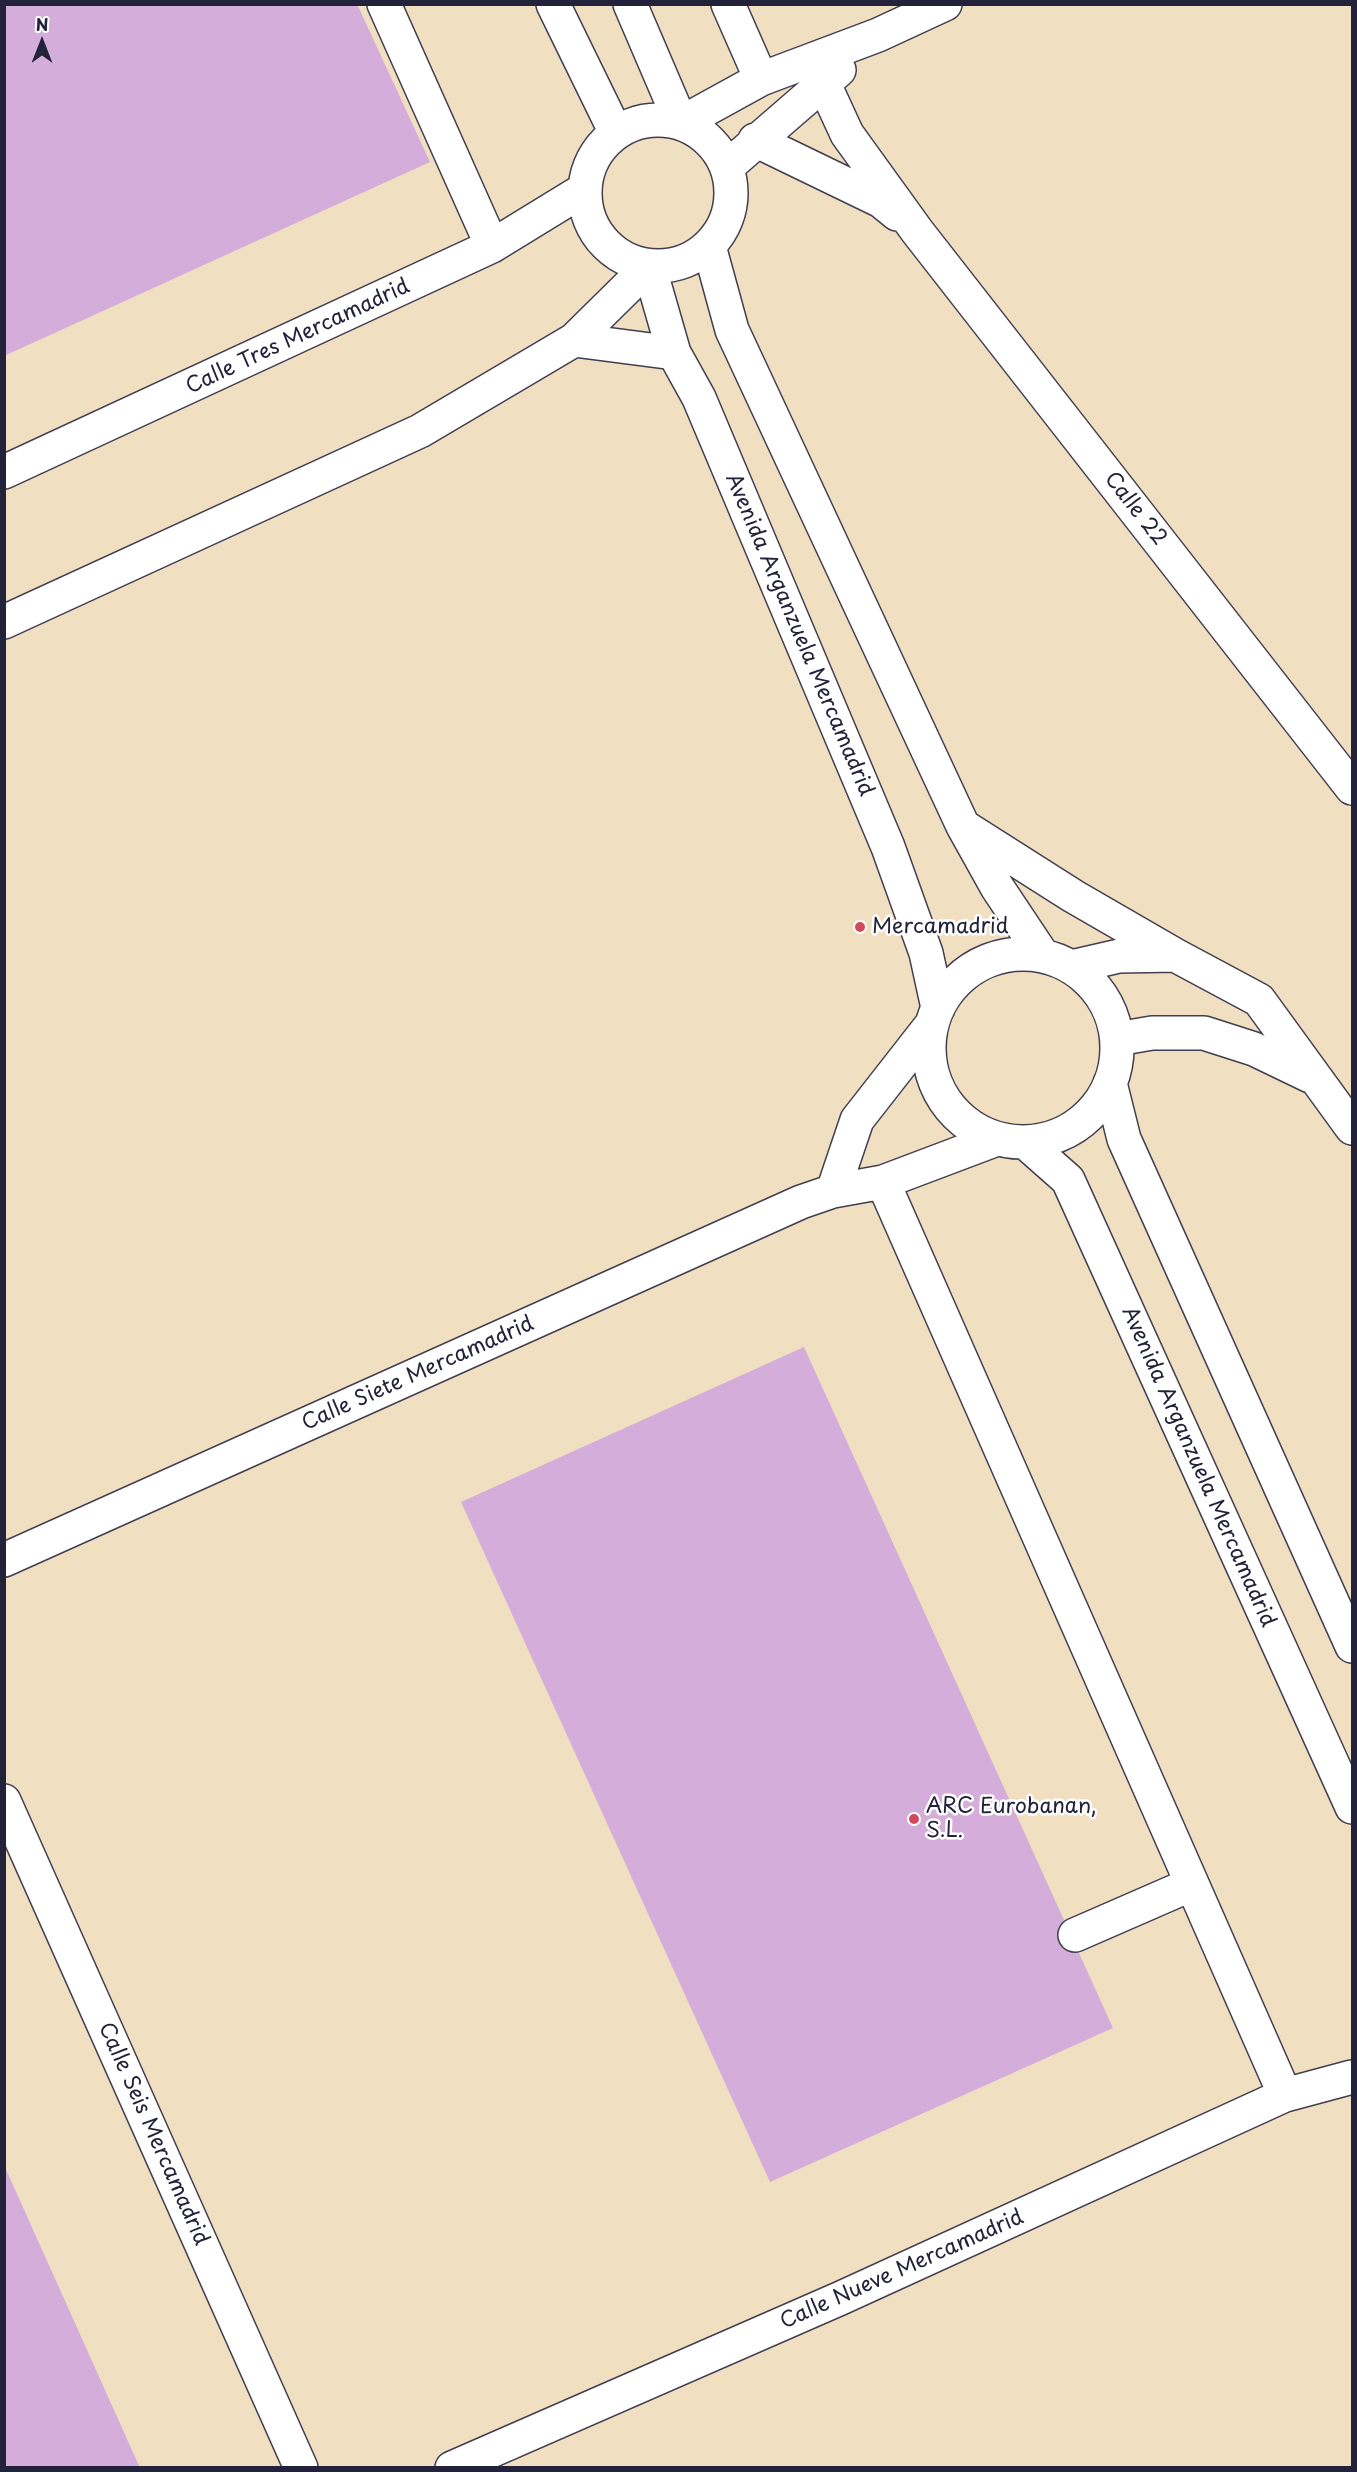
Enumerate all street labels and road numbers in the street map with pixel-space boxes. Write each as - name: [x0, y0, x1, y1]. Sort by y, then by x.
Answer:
- street label: Calle Tres Mercamadrid: [182, 274, 414, 400]
- street label: Calle 22: [1099, 467, 1171, 551]
- street label: Avenida Arganzuela Mercamadrid: [719, 470, 879, 800]
- street label: Avenida Arganzuela Mercamadrid: [1116, 1303, 1280, 1631]
- street label: Calle Siete Mercamadrid: [298, 1311, 538, 1437]
- street label: Calle Seis Mercamadrid: [93, 2019, 213, 2249]
- street label: Calle Nueve Mercamadrid: [776, 2205, 1028, 2335]

